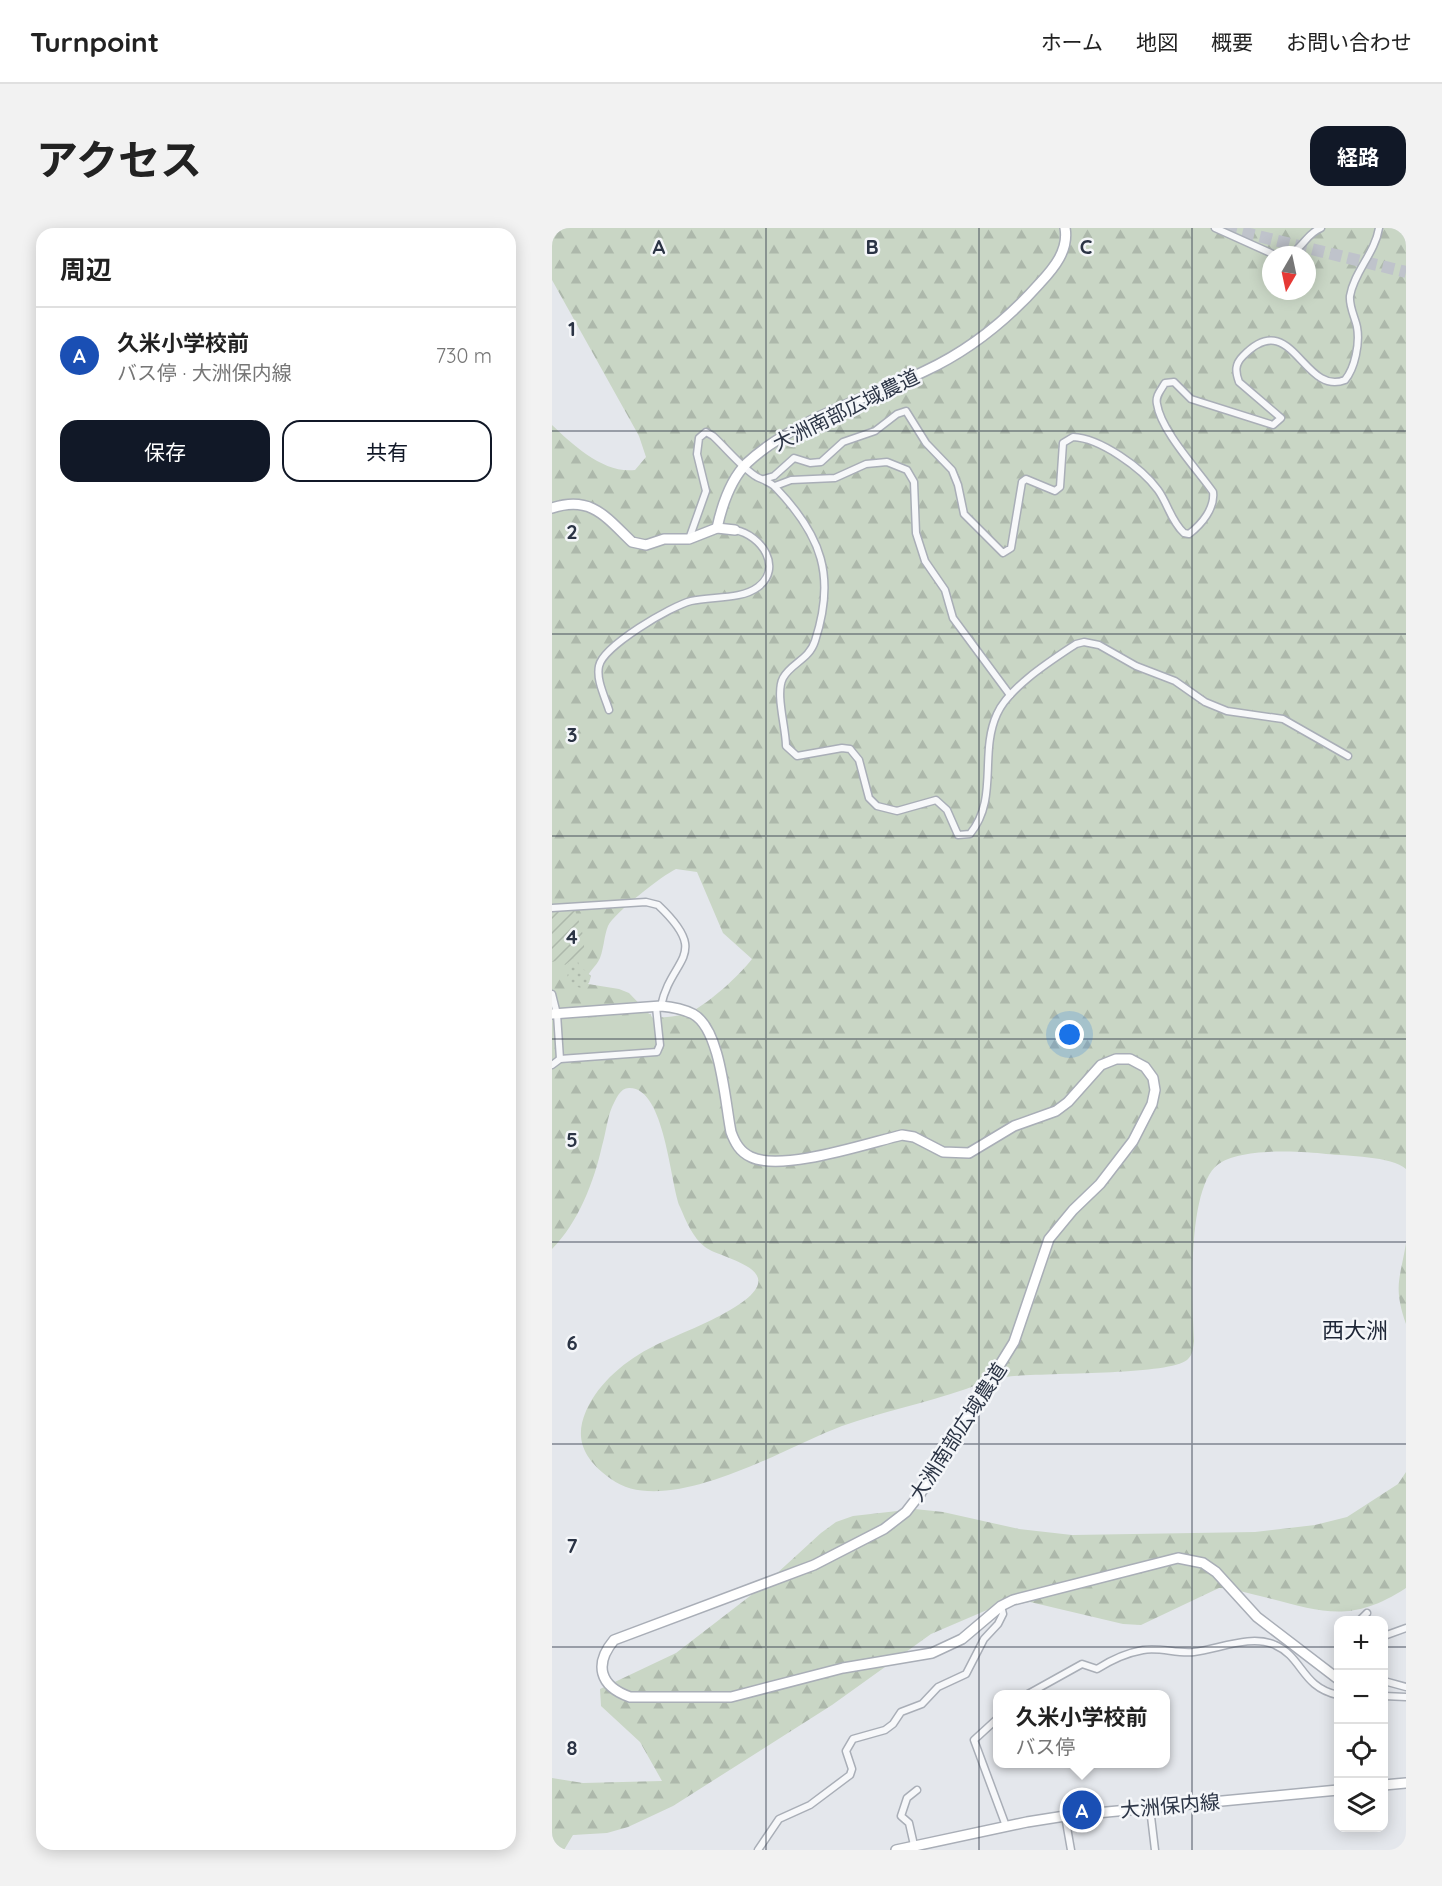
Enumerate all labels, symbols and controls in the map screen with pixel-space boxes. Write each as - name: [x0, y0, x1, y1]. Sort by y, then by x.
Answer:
- text: Turnpoint: [30, 24, 159, 59]
- text: ホーム: [1041, 29, 1103, 55]
- text: 地図: [1136, 29, 1178, 55]
- text: 概要: [1211, 29, 1253, 55]
- text: お問い合わせ: [1286, 29, 1412, 55]
- button: 経路: [1310, 126, 1406, 186]
- text: アクセス: [36, 133, 202, 186]
- text: A: [653, 234, 666, 259]
- text: B: [865, 234, 879, 259]
- text: C: [1080, 234, 1093, 259]
- north arrow: [1262, 246, 1316, 300]
- text: 周辺: [60, 253, 112, 286]
- text: 1: [568, 316, 576, 341]
- text: 久米小学校前: [117, 329, 249, 357]
- text: A: [73, 343, 86, 368]
- text: 730 m: [436, 343, 492, 368]
- text: バス停 · 大洲保内線: [117, 360, 292, 385]
- street label: 大洲南部広域農道: [768, 363, 923, 456]
- button: 保存: [60, 420, 270, 482]
- button: 共有: [282, 420, 492, 482]
- text: 2: [566, 519, 578, 544]
- text: 3: [567, 722, 577, 747]
- text: 4: [566, 924, 578, 949]
- your location: [1055, 1020, 1084, 1049]
- text: 5: [566, 1127, 578, 1152]
- district label: 西大洲: [1322, 1316, 1388, 1344]
- text: 6: [566, 1330, 578, 1355]
- street label: 大洲南部広域農道: [904, 1358, 1012, 1506]
- text: 7: [567, 1533, 578, 1558]
- map controls: [1334, 1616, 1388, 1832]
- button: +: [1334, 1616, 1388, 1670]
- button: −: [1334, 1670, 1388, 1724]
- popup: [993, 1690, 1170, 1768]
- text: 久米小学校前: [1015, 1703, 1148, 1731]
- button: locate: [1334, 1724, 1388, 1778]
- text: バス停: [1015, 1734, 1075, 1759]
- text: 8: [567, 1735, 578, 1760]
- button: layers: [1334, 1778, 1388, 1832]
- pin: A: [1062, 1788, 1102, 1832]
- street label: 大洲保内線: [1119, 1789, 1221, 1822]

